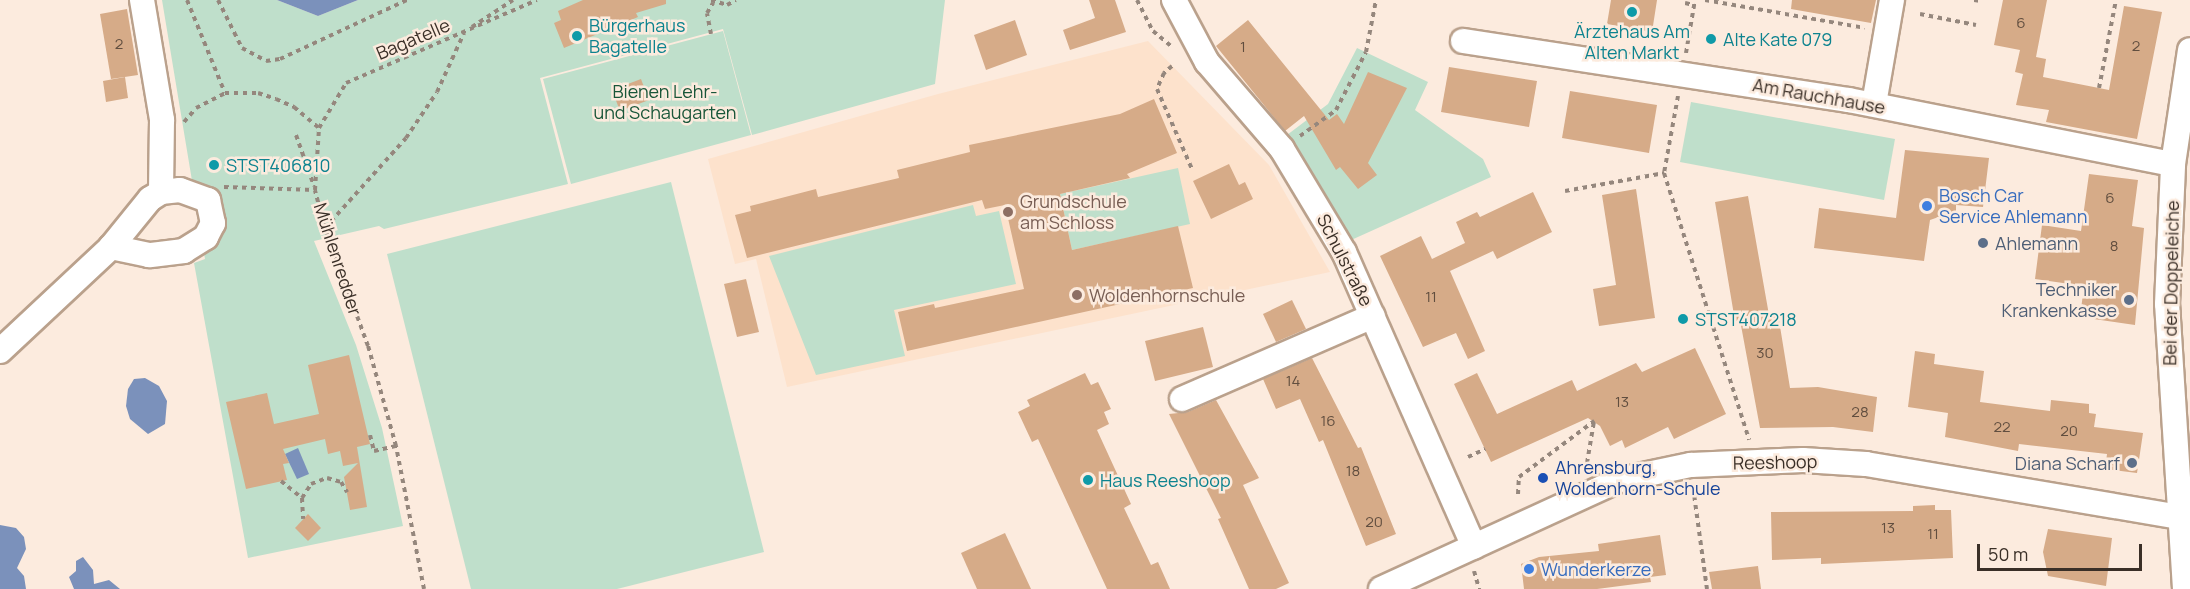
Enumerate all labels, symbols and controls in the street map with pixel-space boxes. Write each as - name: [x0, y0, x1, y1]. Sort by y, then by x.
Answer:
- marker: Ärztehaus Am Alten Markt: [1625, 5, 1639, 19]
- street label: Bagatelle: [373, 14, 453, 64]
- house number: 6: [2016, 14, 2026, 32]
- place label: Bürgerhaus Bagatelle: [589, 15, 685, 57]
- place label: Ärztehaus Am Alten Markt: [1574, 21, 1690, 63]
- place label: Alte Kate 079: [1723, 28, 1832, 50]
- marker: Bürgerhaus Bagatelle: [570, 29, 584, 43]
- marker: Alte Kate 079: [1704, 32, 1718, 46]
- house number: 2: [115, 35, 123, 53]
- house number: 2: [2132, 37, 2140, 55]
- house number: 1: [1240, 38, 1246, 56]
- street label: Am Rauchhause: [1751, 74, 1887, 118]
- park label: Bienen Lehr- und Schaugarten: [594, 81, 736, 124]
- place label: STST406810: [226, 154, 331, 176]
- marker: STST406810: [207, 158, 221, 172]
- place label: Bosch Car Service Ahlemann: [1939, 185, 2087, 228]
- house number: 6: [2105, 189, 2115, 207]
- place label: Grundschule am Schloss: [1020, 191, 1127, 234]
- marker: Bosch Car Service Ahlemann: [1920, 199, 1934, 213]
- street label: Mühlenredder: [310, 200, 366, 318]
- street label: Bei der Doppeleiche: [2159, 200, 2183, 366]
- marker: Grundschule am Schloss: [1001, 205, 1015, 219]
- street label: Schulstraße: [1313, 210, 1377, 310]
- place label: Ahlemann: [1995, 232, 2078, 254]
- marker: Ahlemann: [1976, 236, 1990, 250]
- house number: 8: [2110, 237, 2118, 255]
- place label: Techniker Krankenkasse: [2001, 279, 2117, 322]
- place label: Woldenhornschule: [1089, 284, 1245, 306]
- marker: Woldenhornschule: [1070, 288, 1084, 302]
- house number: 11: [1425, 288, 1437, 306]
- marker: Techniker Krankenkasse: [2122, 293, 2136, 307]
- place label: STST407218: [1695, 308, 1797, 330]
- marker: STST407218: [1676, 312, 1690, 326]
- house number: 30: [1756, 344, 1774, 362]
- house number: 14: [1286, 372, 1300, 390]
- house number: 13: [1615, 393, 1629, 411]
- house number: 28: [1851, 403, 1869, 421]
- house number: 16: [1320, 412, 1336, 430]
- house number: 22: [1993, 418, 2011, 436]
- house number: 20: [2060, 422, 2078, 440]
- street label: Reeshoop: [1733, 450, 1817, 474]
- place label: Diana Scharf: [2015, 452, 2120, 474]
- marker: Diana Scharf: [2125, 456, 2139, 470]
- place label: Ahrensburg, Woldenhorn-Schule: [1555, 457, 1720, 500]
- house number: 18: [1346, 462, 1360, 480]
- place label: Haus Reeshoop: [1100, 469, 1231, 491]
- marker: Ahrensburg, Woldenhorn-Schule: [1536, 471, 1550, 485]
- marker: Haus Reeshoop: [1081, 473, 1095, 487]
- house number: 20: [1365, 513, 1383, 531]
- house number: 13: [1881, 519, 1895, 537]
- house number: 11: [1927, 525, 1939, 543]
- scale bar: [1980, 532, 2145, 570]
- text: 50 m: [1988, 542, 2028, 566]
- place label: Wunderkerze: [1541, 558, 1651, 580]
- marker: Wunderkerze: [1522, 562, 1536, 576]

